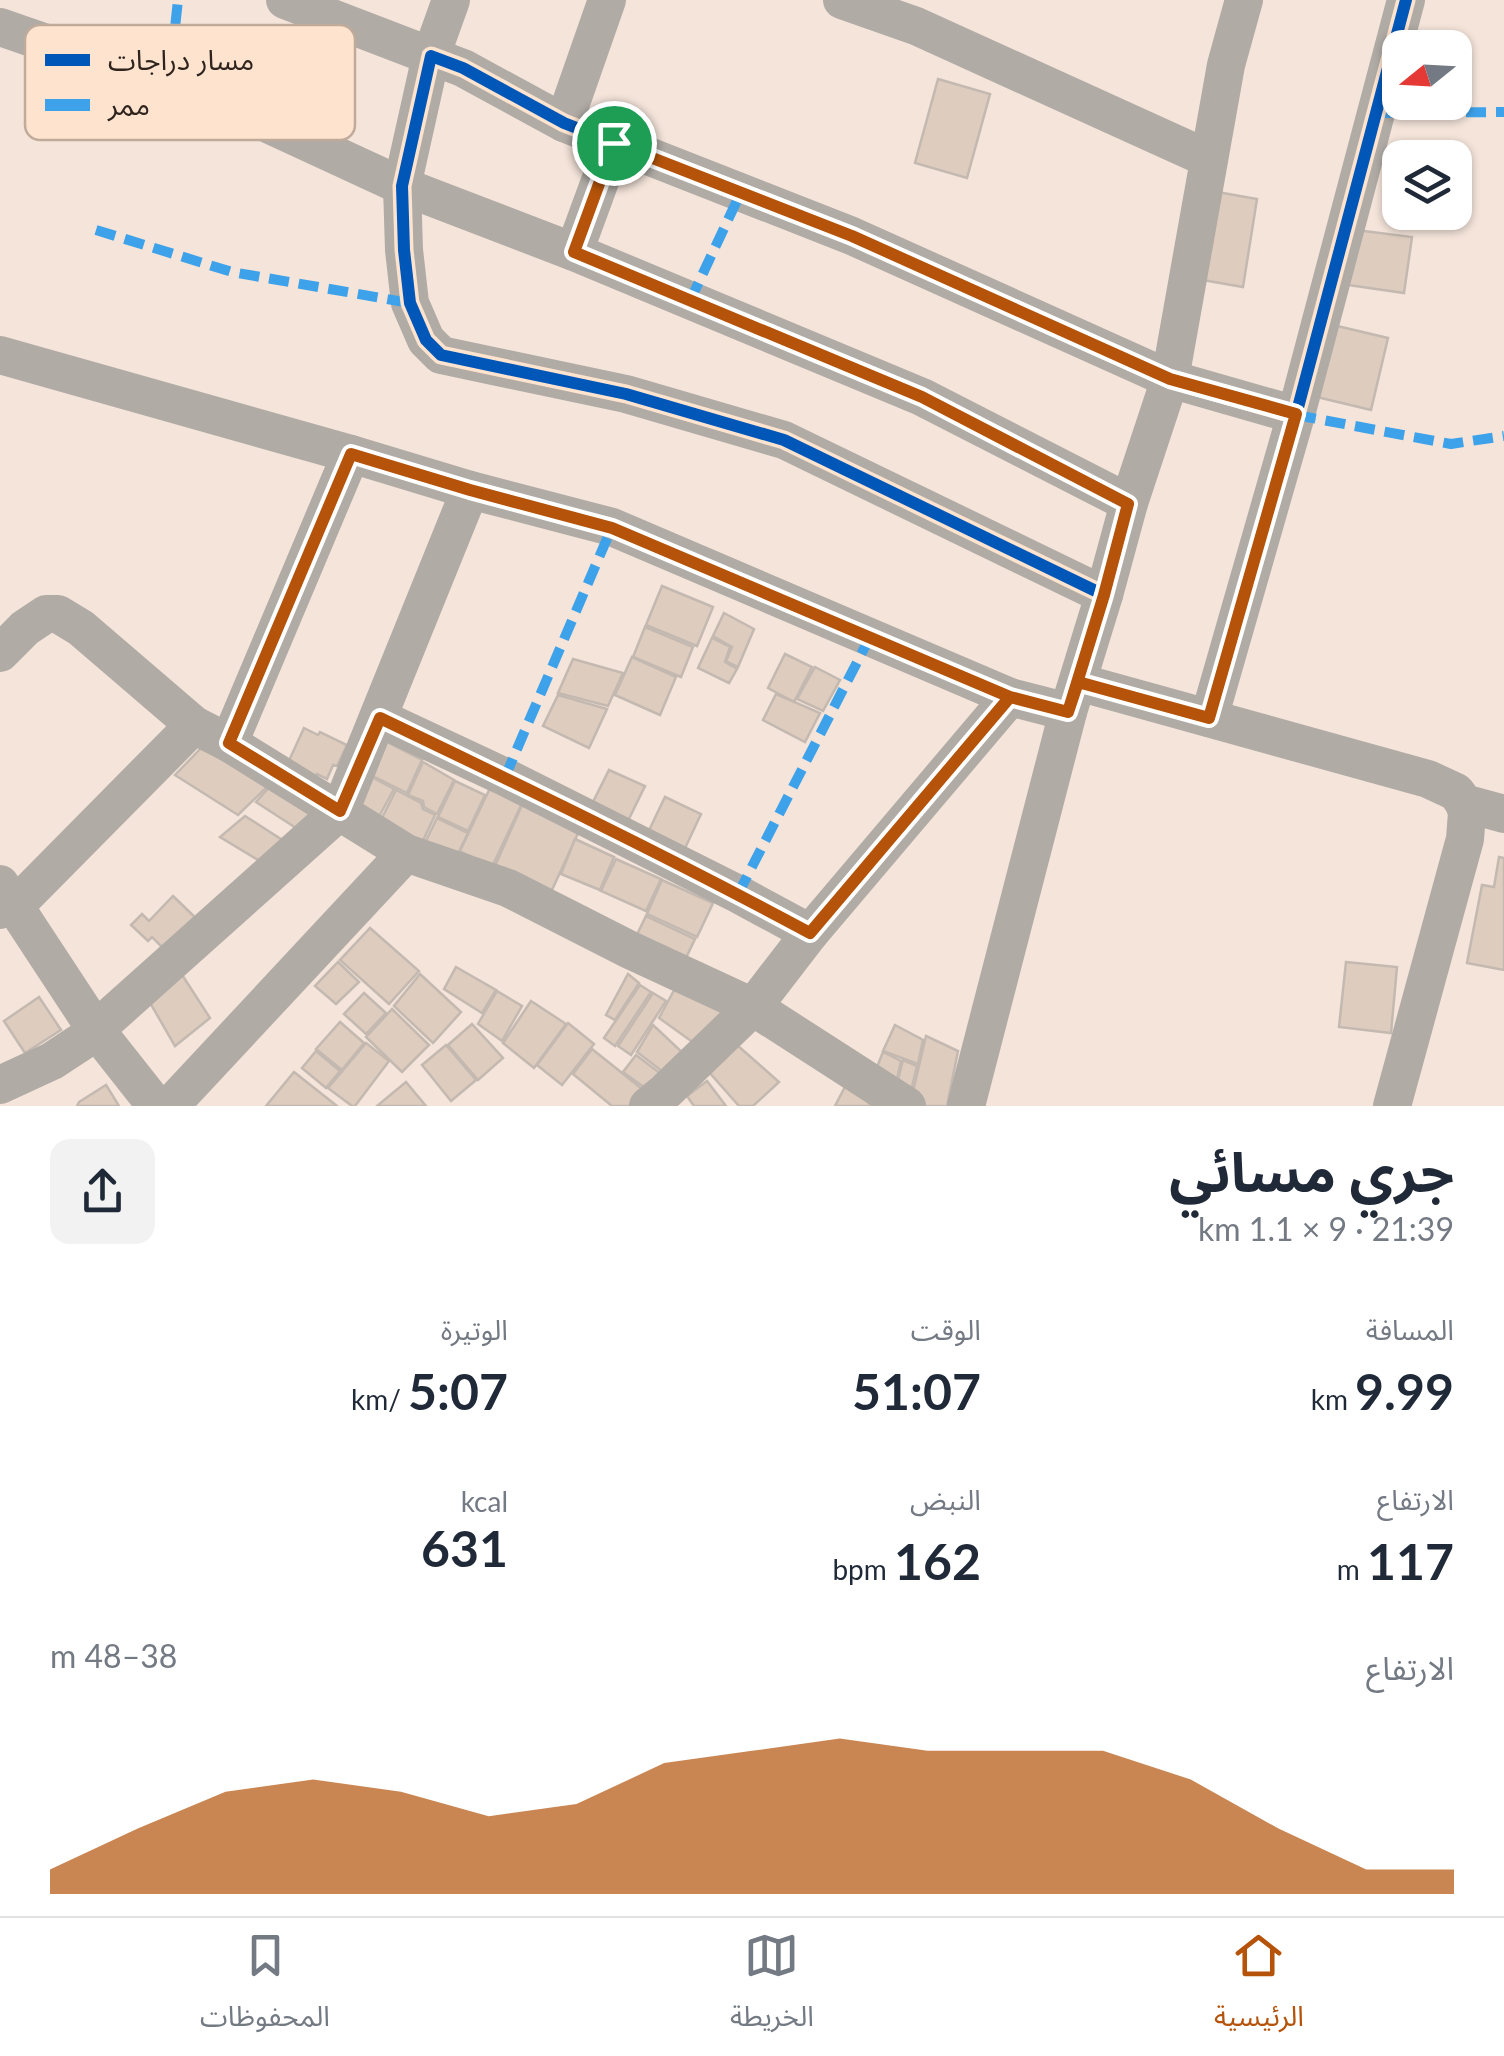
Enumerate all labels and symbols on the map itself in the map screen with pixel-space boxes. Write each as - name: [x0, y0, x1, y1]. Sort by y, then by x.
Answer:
- legend: [25, 25, 355, 140]
- north arrow: [1382, 30, 1472, 120]
- text: مسار دراجات: [108, 42, 254, 77]
- text: ممر: [107, 87, 150, 122]
- pin: [572, 101, 657, 186]

